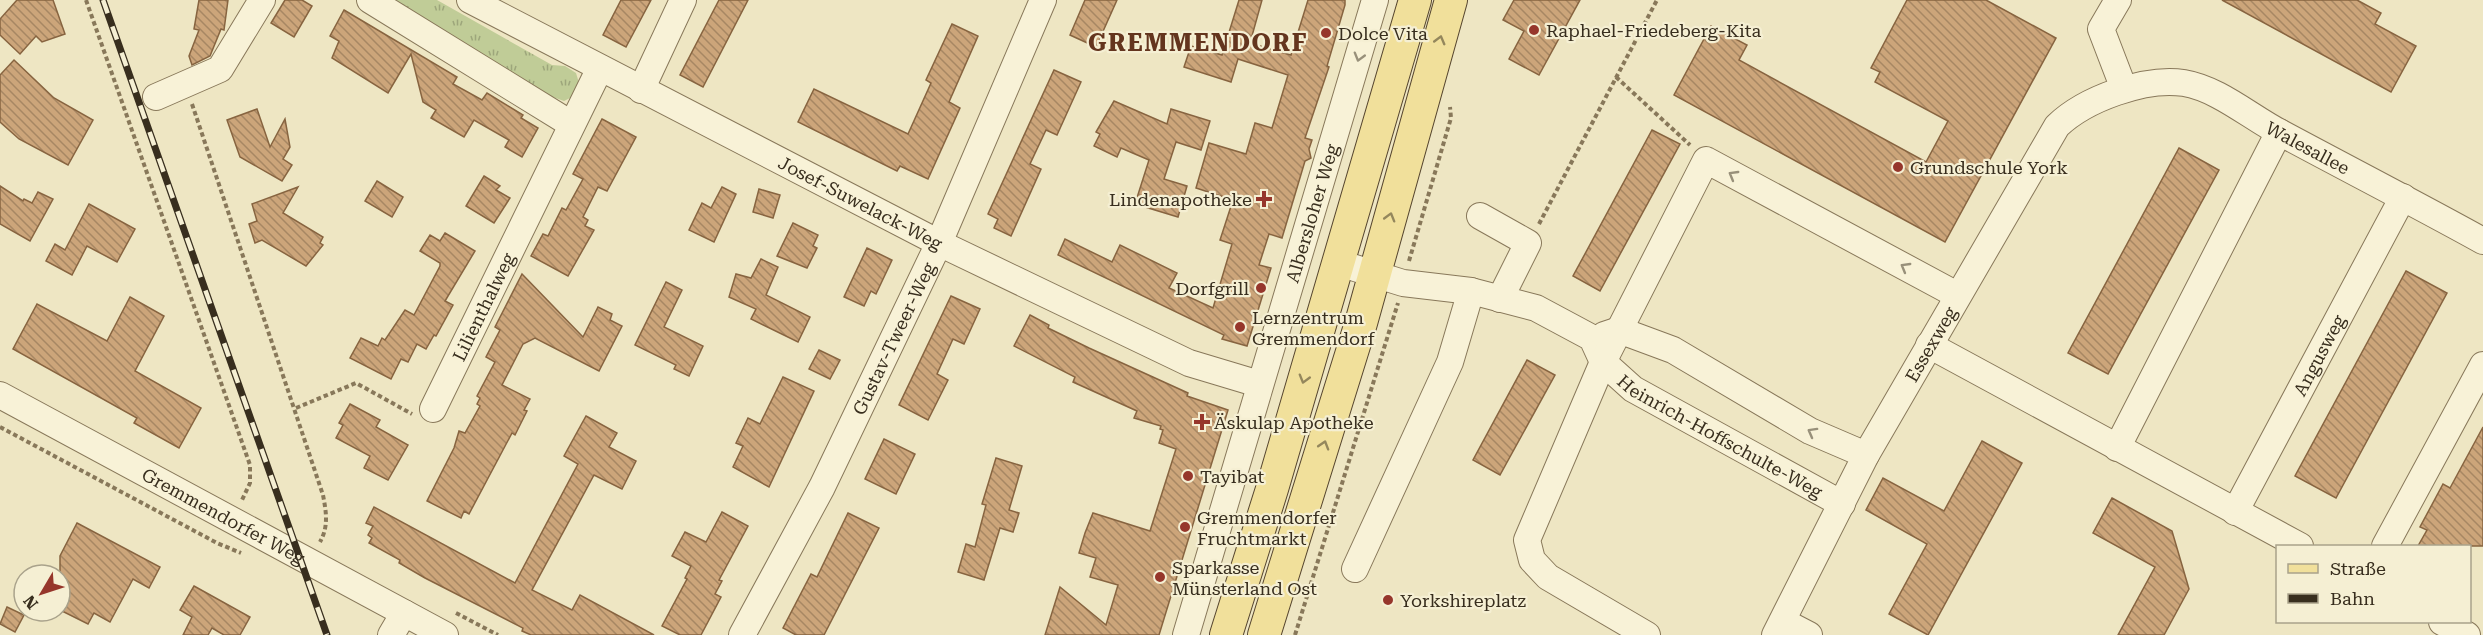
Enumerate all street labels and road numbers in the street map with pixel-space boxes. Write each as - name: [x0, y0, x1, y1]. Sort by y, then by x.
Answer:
- street label: Walesallee: [2262, 116, 2353, 178]
- street label: Albersloher Weg: [1281, 141, 1342, 285]
- street label: Josef-Suwelack-Weg: [775, 151, 947, 254]
- street label: Lilienthalweg: [448, 248, 519, 364]
- street label: Gustav-Tweer-Weg: [848, 258, 939, 418]
- street label: Essexweg: [1900, 302, 1961, 386]
- street label: Angusweg: [2289, 310, 2349, 399]
- street label: Heinrich-Hoffschulte-Weg: [1613, 370, 1827, 502]
- street label: Gremmendorfer Weg: [139, 463, 309, 568]

